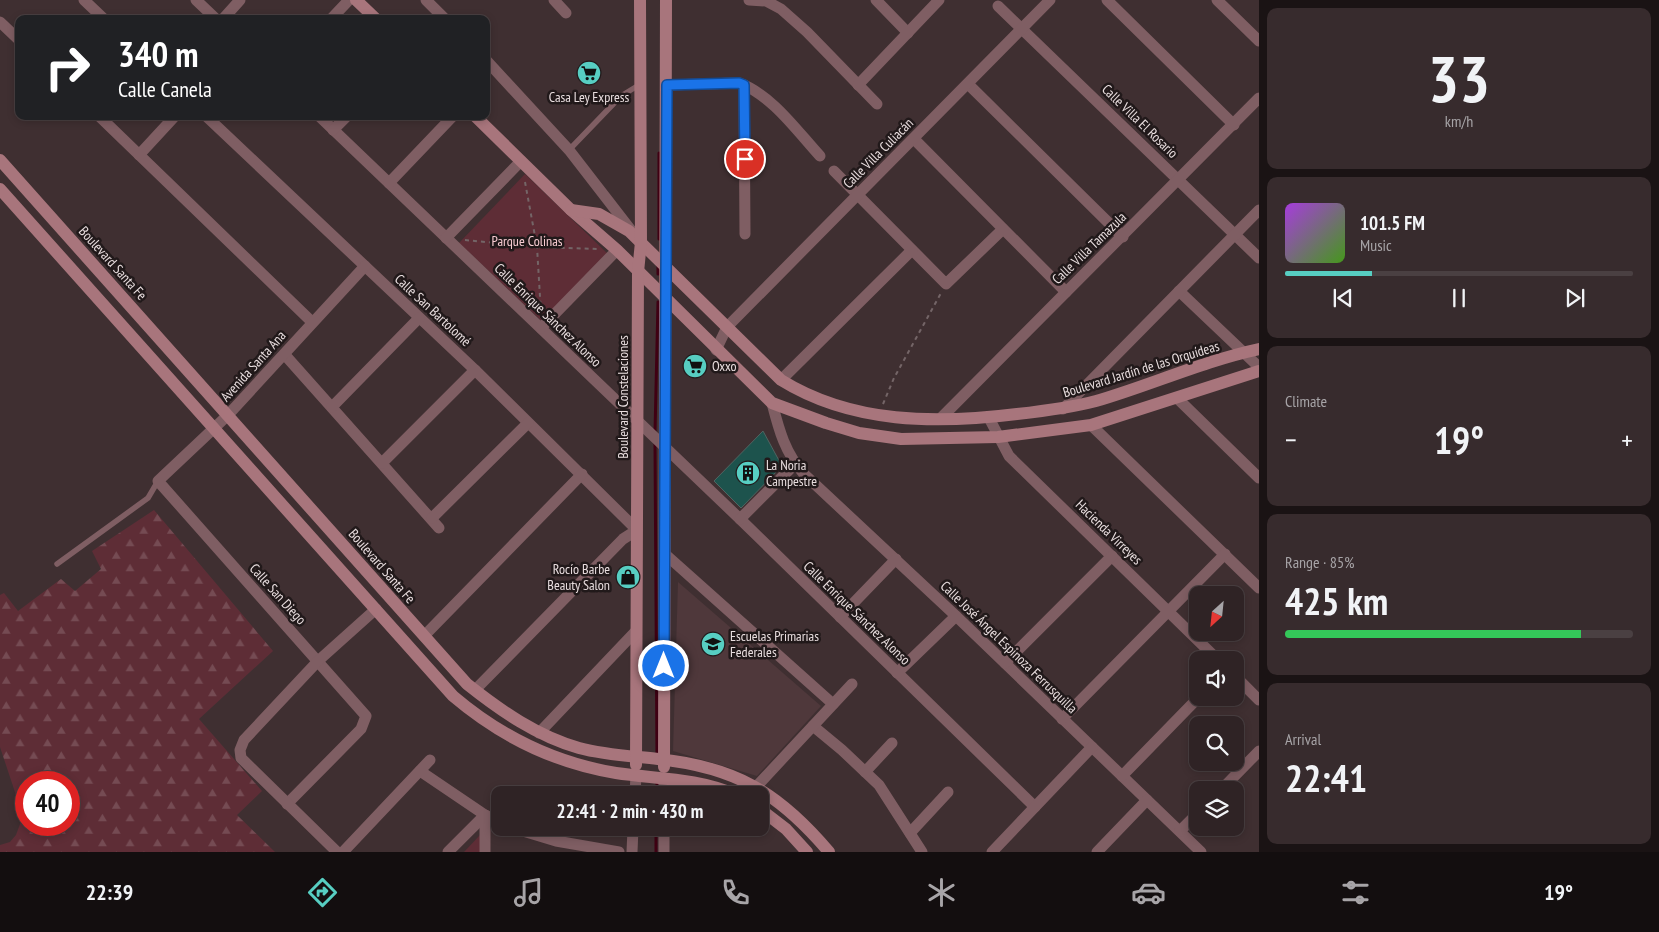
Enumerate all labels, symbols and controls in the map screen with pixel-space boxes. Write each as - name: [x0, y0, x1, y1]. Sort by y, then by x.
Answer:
- text: 340 m: [118, 31, 199, 77]
- icon: right: [35, 35, 100, 100]
- text: 33: [1428, 36, 1490, 120]
- supermarket icon: Casa Ley Express: [576, 60, 602, 86]
- text: Calle Canela: [118, 75, 212, 103]
- street label: Calle Villa El Rosario: [1098, 80, 1182, 162]
- place label: Casa Ley Express: [549, 88, 630, 106]
- text: km/h: [1445, 111, 1473, 131]
- street label: Calle Villa Culiacán: [839, 114, 917, 192]
- pin: [724, 138, 766, 180]
- icon: arrive: [731, 145, 759, 173]
- street label: Calle Villa Tamazula: [1048, 208, 1130, 288]
- text: 101.5 FM: [1360, 211, 1425, 235]
- street label: Boulevard Santa Fe: [75, 222, 151, 304]
- park label: Parque Colinas: [491, 232, 563, 250]
- text: Music: [1360, 235, 1392, 255]
- street label: Calle Enrique Sánchez Alonso: [491, 259, 605, 371]
- street label: Calle San Bartolomé: [391, 270, 475, 350]
- icon: previous: [1329, 284, 1357, 312]
- icon: pause: [1445, 284, 1473, 312]
- icon: next: [1561, 284, 1589, 312]
- street label: Avenida Santa Ana: [216, 327, 290, 405]
- street label: Boulevard Constelaciones: [614, 335, 632, 459]
- street label: Boulevard Jardín de las Orquídeas: [1061, 337, 1222, 401]
- supermarket icon: Oxxo: [682, 353, 708, 379]
- place label: Oxxo: [712, 357, 737, 375]
- text: Climate: [1285, 391, 1327, 411]
- text: 19°: [1434, 415, 1484, 464]
- text: −: [1285, 421, 1297, 458]
- text: +: [1621, 421, 1633, 458]
- place label: La Noria Campestre: [766, 456, 817, 490]
- building icon: La Noria Campestre: [735, 460, 761, 486]
- street label: Hacienda Virreyes: [1072, 496, 1146, 568]
- street label: Boulevard Santa Fe: [345, 525, 419, 607]
- text: Range · 85%: [1285, 552, 1354, 572]
- street label: Calle Enrique Sánchez Alonso: [800, 557, 914, 669]
- street label: Calle San Diego: [246, 560, 310, 628]
- place label: Rocío Barbe Beauty Salon: [547, 560, 610, 594]
- shop icon: Rocío Barbe Beauty Salon: [615, 564, 641, 590]
- text: 425 km: [1285, 576, 1388, 625]
- street label: Calle José Ángel Espinoza Ferrusquilla: [937, 577, 1081, 717]
- north arrow: [1189, 586, 1244, 641]
- map controls: [1189, 586, 1244, 836]
- place label: Escuelas Primarias Federales: [730, 627, 819, 661]
- school or university icon: Escuelas Primarias Federales: [700, 631, 726, 657]
- position arrow: [637, 639, 689, 691]
- button: sound: [1189, 651, 1244, 706]
- button: search: [1189, 716, 1244, 771]
- text: Arrival: [1285, 729, 1321, 749]
- text: 22:41: [1285, 753, 1367, 802]
- speed limit sign: 40: [15, 771, 80, 836]
- button: layers: [1189, 781, 1244, 836]
- text: 22:41 · 2 min · 430 m: [557, 799, 703, 823]
- icon: directions: [305, 875, 340, 910]
- icon: music: [511, 875, 546, 910]
- icon: phone: [718, 875, 753, 910]
- icon: climate: [924, 875, 959, 910]
- icon: car: [1131, 875, 1166, 910]
- icon: filters: [1338, 875, 1373, 910]
- text: 22:39: [86, 878, 133, 906]
- text: 19°: [1544, 878, 1573, 906]

